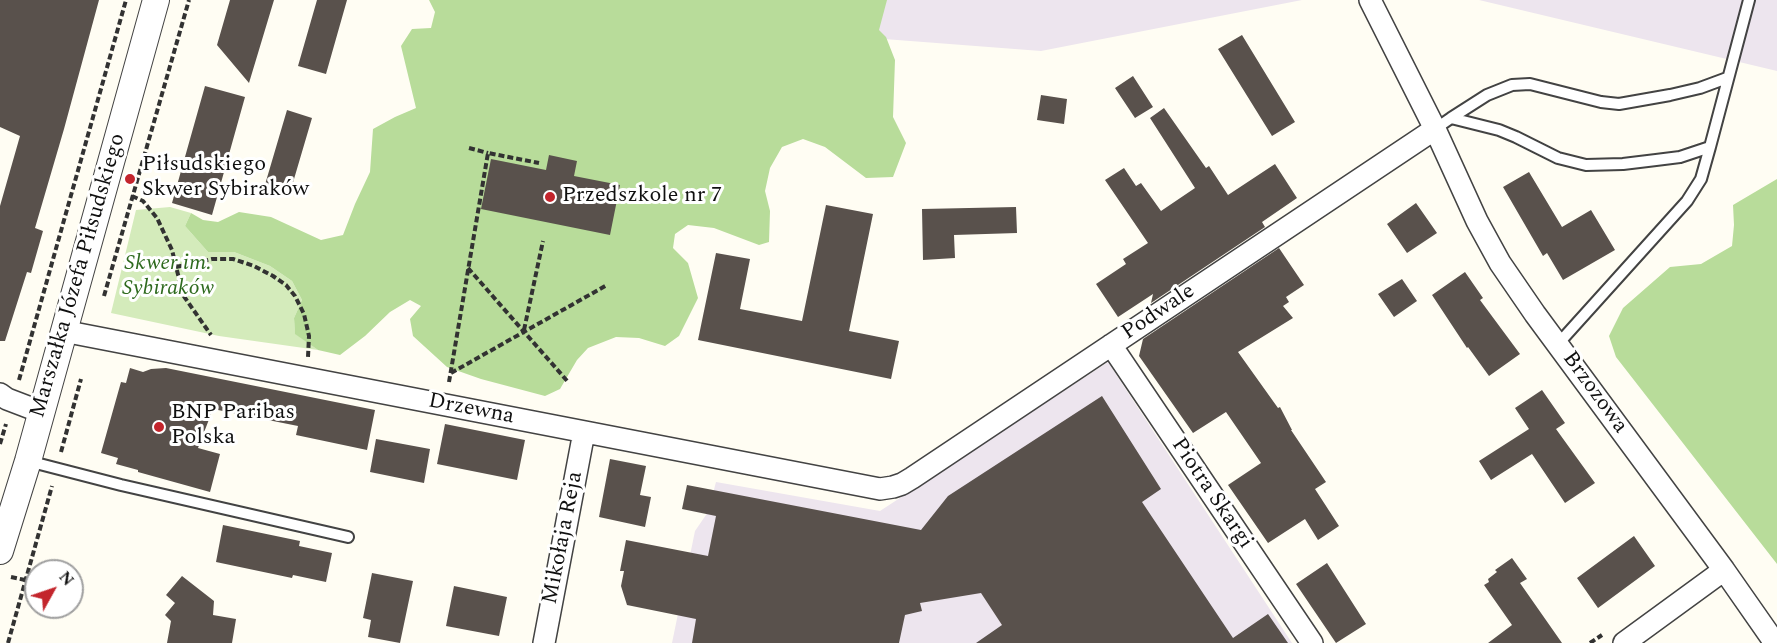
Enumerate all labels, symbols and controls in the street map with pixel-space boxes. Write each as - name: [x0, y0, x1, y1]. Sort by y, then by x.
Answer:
- street label: Marszałka Józefa Piłsudskiego: [26, 131, 132, 421]
- place label: Piłsudskiego Skwer Sybiraków: [142, 153, 309, 204]
- marker: Piłsudskiego Skwer Sybiraków: [123, 172, 137, 186]
- place label: Przedszkole nr 7: [562, 184, 722, 210]
- marker: Przedszkole nr 7: [543, 190, 557, 204]
- park label: Skwer im. Sybiraków: [122, 252, 214, 304]
- street label: Podwale: [1118, 279, 1200, 347]
- street label: Brzozowa: [1555, 347, 1633, 439]
- street label: Drzewna: [426, 389, 516, 431]
- place label: BNP Paribas Polska: [171, 401, 295, 452]
- marker: BNP Paribas Polska: [152, 420, 166, 434]
- street label: Piotra Skargi: [1164, 434, 1258, 554]
- street label: Mikołaja Reja: [538, 469, 590, 607]
- north arrow: [24, 559, 84, 619]
- text: N: [53, 566, 80, 591]

